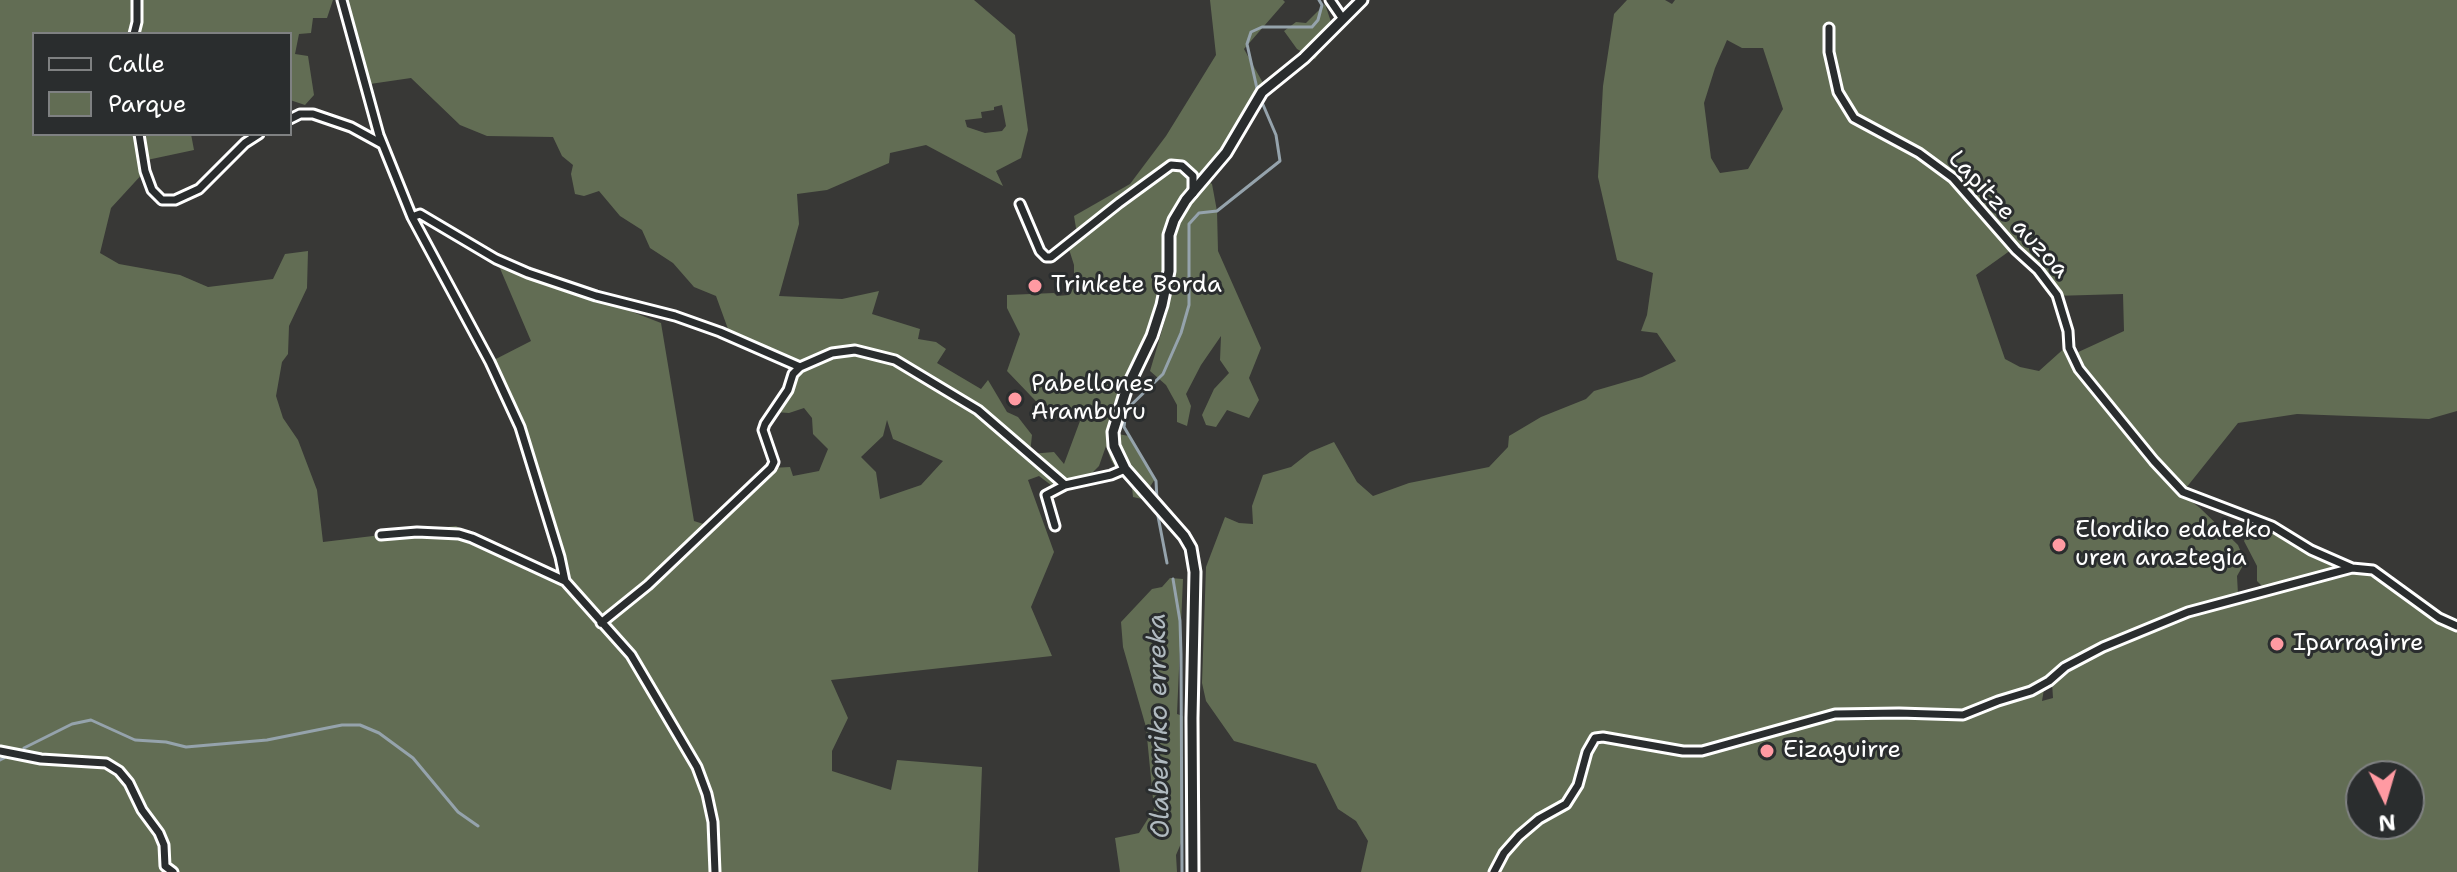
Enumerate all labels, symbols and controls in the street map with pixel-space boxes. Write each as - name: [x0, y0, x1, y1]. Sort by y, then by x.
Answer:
- legend: [32, 32, 292, 136]
- text: Calle: [108, 48, 165, 80]
- text: Parque: [108, 88, 187, 120]
- street label: Lapitze auzoa: [1941, 145, 2075, 285]
- place label: Trinkete Borda: [1051, 272, 1222, 300]
- marker: Trinkete Borda: [1026, 277, 1044, 295]
- place label: Pabellones Aramburu: [1031, 371, 1154, 427]
- marker: Pabellones Aramburu: [1006, 390, 1024, 408]
- place label: Elordiko edateko uren araztegia: [2075, 517, 2271, 573]
- marker: Elordiko edateko uren araztegia: [2050, 536, 2068, 554]
- water label: Olaberriko erreka: [1142, 613, 1178, 839]
- place label: Iparragirre: [2293, 630, 2424, 658]
- marker: Iparragirre: [2268, 635, 2286, 653]
- place label: Eizaguirre: [1783, 737, 1901, 765]
- marker: Eizaguirre: [1758, 742, 1776, 760]
- north arrow: [2345, 760, 2425, 840]
- text: N: [2377, 807, 2397, 838]

